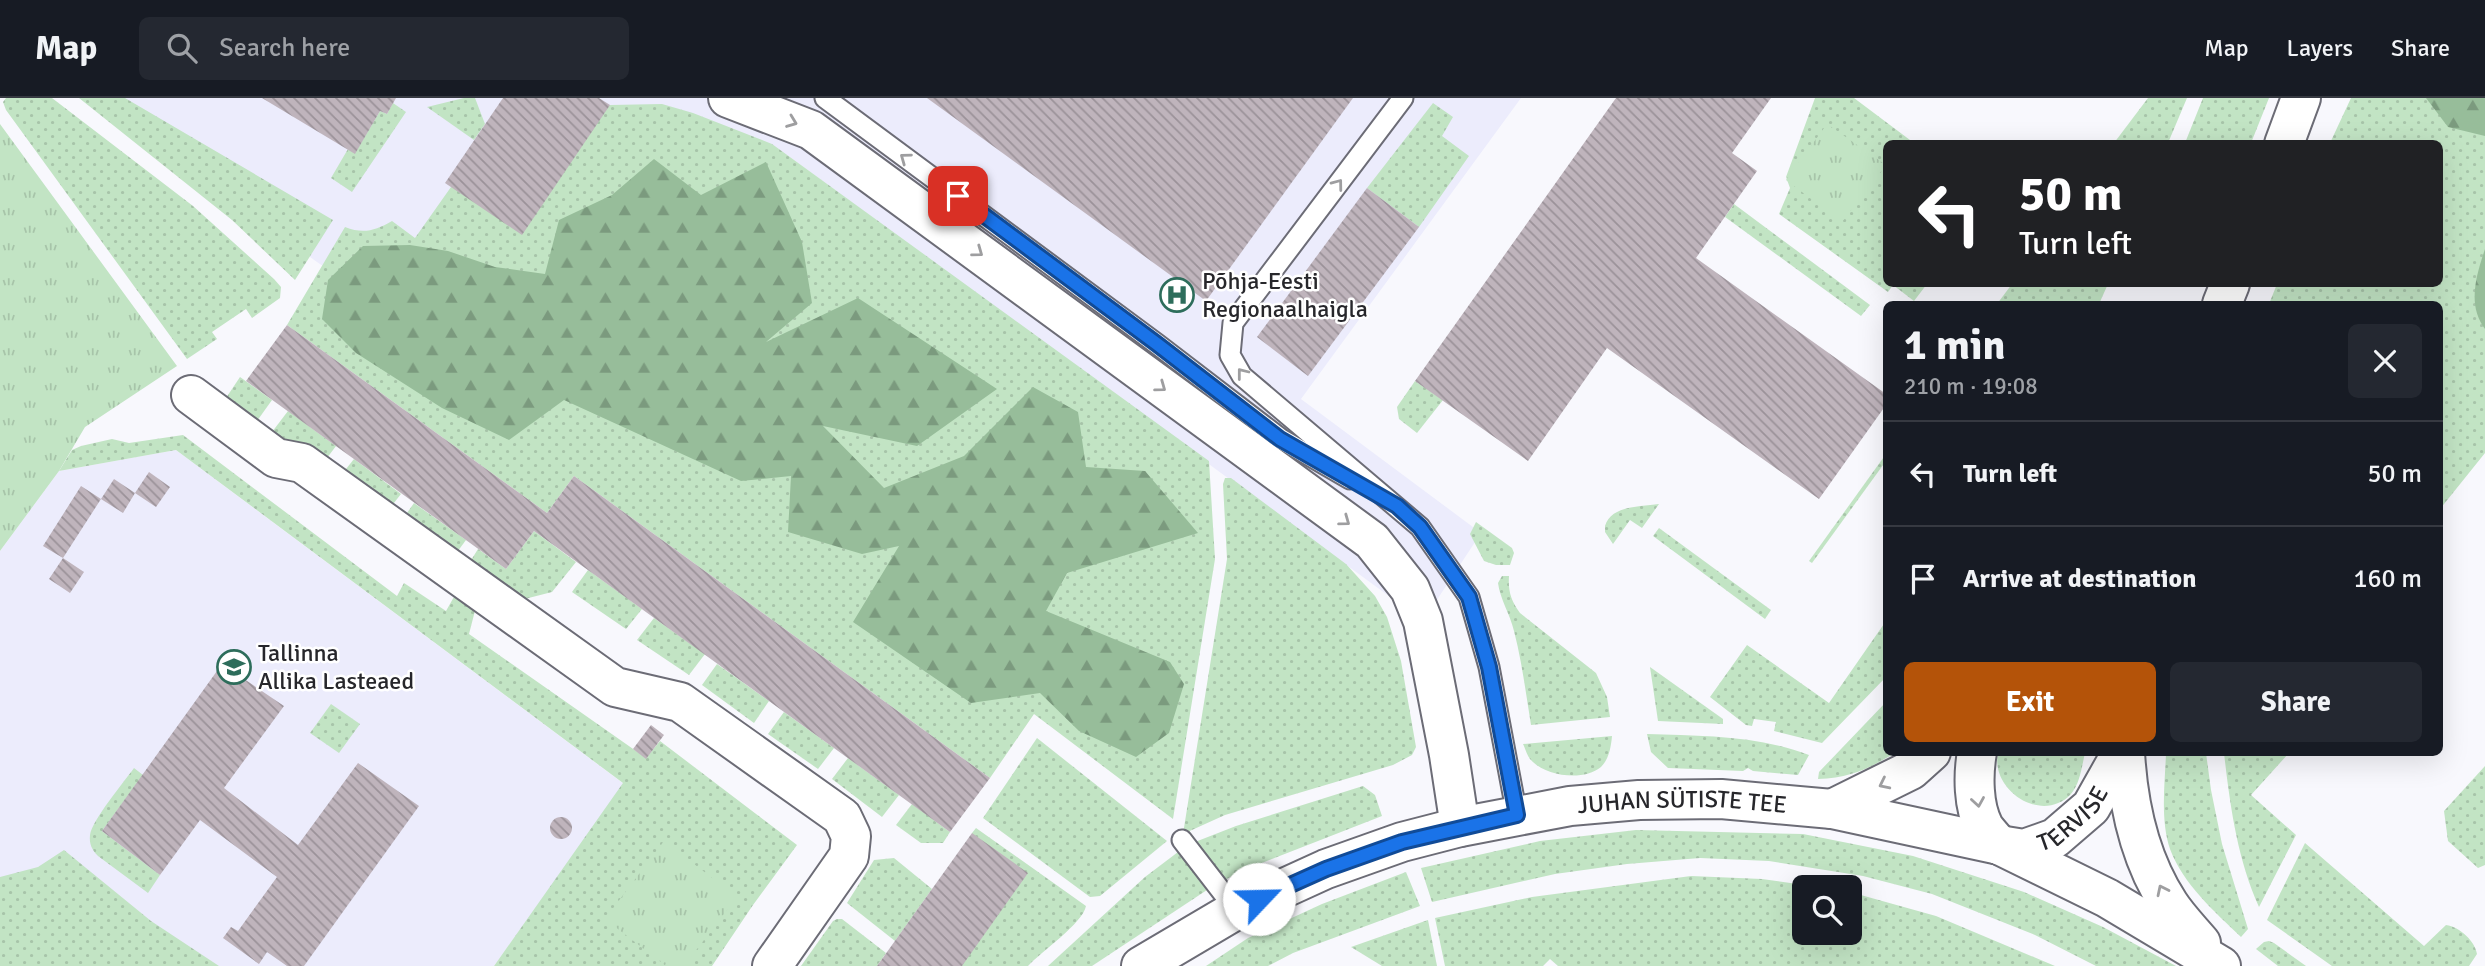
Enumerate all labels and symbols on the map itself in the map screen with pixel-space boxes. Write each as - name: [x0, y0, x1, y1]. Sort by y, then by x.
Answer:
- one-way arrow: [785, 114, 797, 128]
- one-way arrow: [900, 153, 913, 166]
- pin: [928, 166, 988, 226]
- one-way arrow: [1329, 180, 1342, 192]
- one-way arrow: [970, 244, 983, 256]
- place label: Põhja-Eesti Regionaalhaigla: [1202, 266, 1368, 324]
- hospital icon: Põhja-Eesti Regionaalhaigla: [1158, 276, 1196, 314]
- one-way arrow: [1237, 368, 1250, 380]
- one-way arrow: [1154, 378, 1166, 391]
- one-way arrow: [1337, 513, 1350, 525]
- place label: Tallinna Allika Lasteaed: [258, 638, 414, 696]
- school or university icon: Tallinna Allika Lasteaed: [215, 648, 253, 686]
- one-way arrow: [1879, 775, 1891, 789]
- street label: TERVISE: [2033, 781, 2115, 858]
- street label: JUHAN SÜTISTE TEE: [1576, 784, 1788, 820]
- one-way arrow: [1970, 796, 1985, 808]
- position arrow: [1222, 862, 1296, 936]
- one-way arrow: [2156, 885, 2170, 897]

